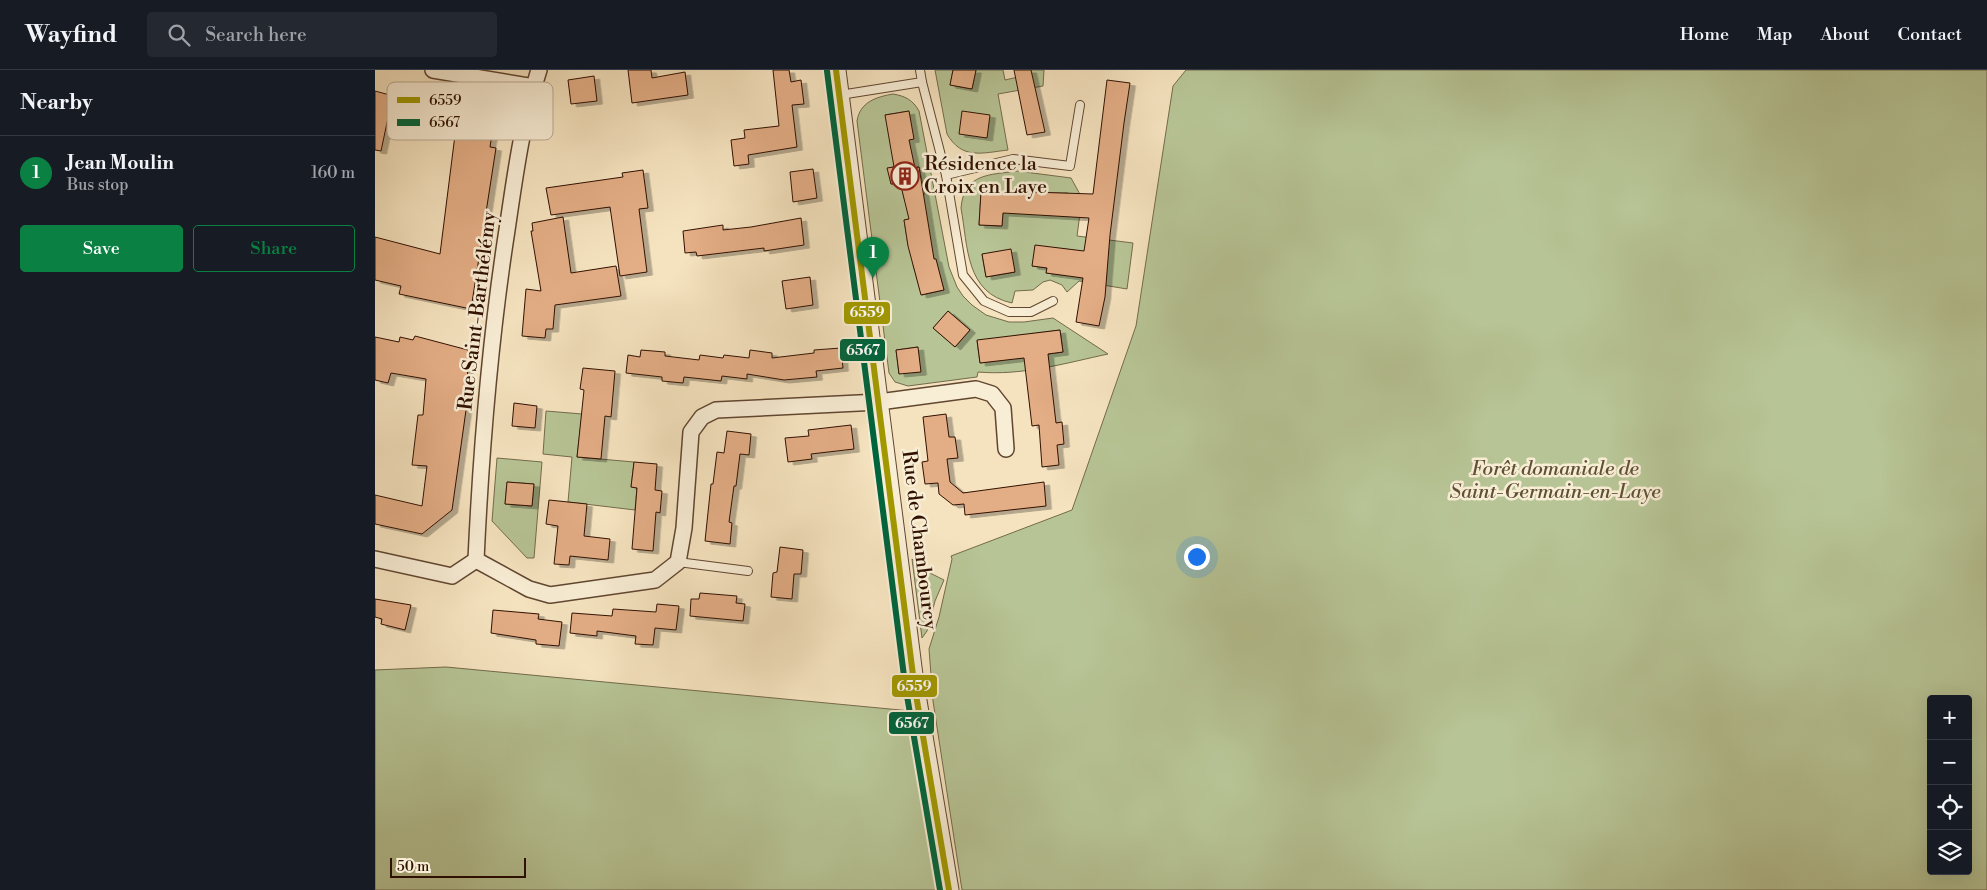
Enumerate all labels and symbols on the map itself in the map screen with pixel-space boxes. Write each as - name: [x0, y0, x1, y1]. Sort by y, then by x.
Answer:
- legend: [387, 82, 553, 140]
- text: 6559: [429, 92, 461, 110]
- text: 6567: [429, 114, 460, 132]
- place label: Résidence la Croix en Laye: [924, 152, 1047, 200]
- building icon: Résidence la Croix en Laye: [890, 161, 920, 191]
- street label: Rue Saint-Barthélémy: [453, 210, 503, 412]
- pin: 1: [857, 237, 889, 278]
- line badge: 6559: [843, 301, 891, 325]
- text: 6559: [850, 304, 885, 322]
- line badge: 6567: [839, 338, 886, 362]
- text: 6567: [846, 342, 881, 360]
- street label: Rue de Chambourcy: [896, 449, 942, 631]
- park label: Forêt domaniale de Saint-Germain-en-Laye: [1450, 457, 1661, 505]
- your location: [1184, 544, 1210, 570]
- line badge: 6559: [891, 674, 938, 698]
- text: 6559: [897, 678, 932, 696]
- line badge: 6567: [888, 711, 935, 735]
- text: 6567: [895, 715, 930, 733]
- scale bar: [390, 855, 526, 878]

